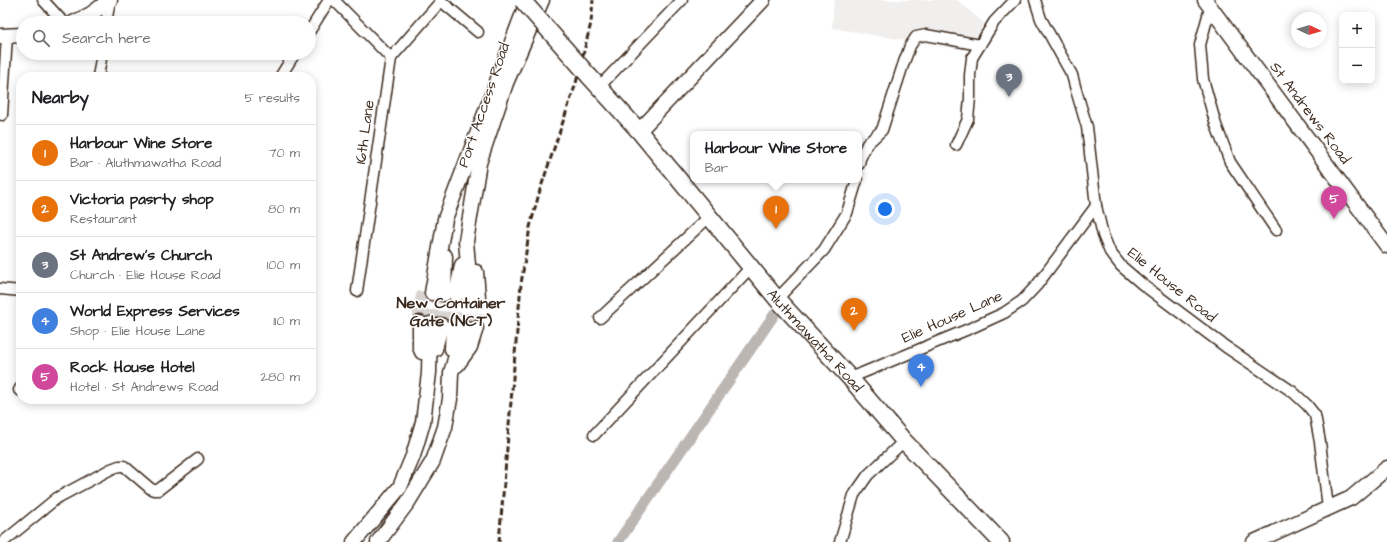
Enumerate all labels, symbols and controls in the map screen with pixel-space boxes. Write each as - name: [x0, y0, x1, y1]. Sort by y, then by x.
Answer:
- north arrow: [1291, 12, 1327, 48]
- map controls: [1339, 12, 1375, 84]
- button: +: [1339, 12, 1375, 48]
- search box: [16, 16, 316, 60]
- icon: search: [30, 27, 52, 49]
- text: Search here: [62, 28, 151, 49]
- street label: Port Access Road: [453, 40, 515, 170]
- button: −: [1339, 48, 1375, 84]
- street label: St Andrews Road: [1265, 58, 1356, 169]
- pin: 3: [996, 64, 1022, 97]
- text: Nearby: [32, 86, 89, 110]
- text: 5 results: [244, 89, 300, 107]
- street label: 16th Lane: [350, 99, 380, 165]
- popup: [690, 131, 862, 183]
- text: Harbour Wine Store: [70, 133, 212, 154]
- text: Harbour Wine Store: [705, 138, 847, 159]
- text: 1: [44, 144, 46, 162]
- text: 70 m: [268, 144, 300, 162]
- text: Bar · Aluthmawatha Road: [70, 154, 221, 172]
- text: Bar: [705, 159, 728, 177]
- pin: 5: [1321, 186, 1347, 219]
- text: Victoria pasrty shop: [70, 189, 214, 210]
- pin: 1: [763, 196, 789, 229]
- your location: [875, 199, 895, 219]
- text: 2: [41, 200, 49, 218]
- text: 80 m: [268, 200, 300, 218]
- text: Restaurant: [70, 210, 137, 228]
- street label: Elie House Road: [1123, 243, 1221, 328]
- text: St Andrew's Church: [70, 245, 212, 266]
- text: 3: [42, 256, 48, 274]
- text: 100 m: [267, 256, 300, 274]
- text: Church · Elie House Road: [70, 266, 221, 284]
- street label: Aluthmawatha Road: [762, 284, 868, 397]
- street label: Elie House Lane: [898, 285, 1006, 349]
- district label: New Container Gate (NCT): [397, 292, 506, 332]
- pin: 2: [841, 298, 867, 331]
- text: World Express Services: [70, 301, 240, 322]
- text: 4: [41, 312, 49, 330]
- text: 110 m: [273, 312, 300, 330]
- text: Shop · Elie House Lane: [70, 322, 205, 340]
- pin: 4: [908, 354, 934, 387]
- text: Rock House Hotel: [70, 357, 195, 378]
- text: 5: [40, 368, 50, 386]
- text: 280 m: [261, 368, 300, 386]
- text: Hotel · St Andrews Road: [70, 378, 218, 396]

